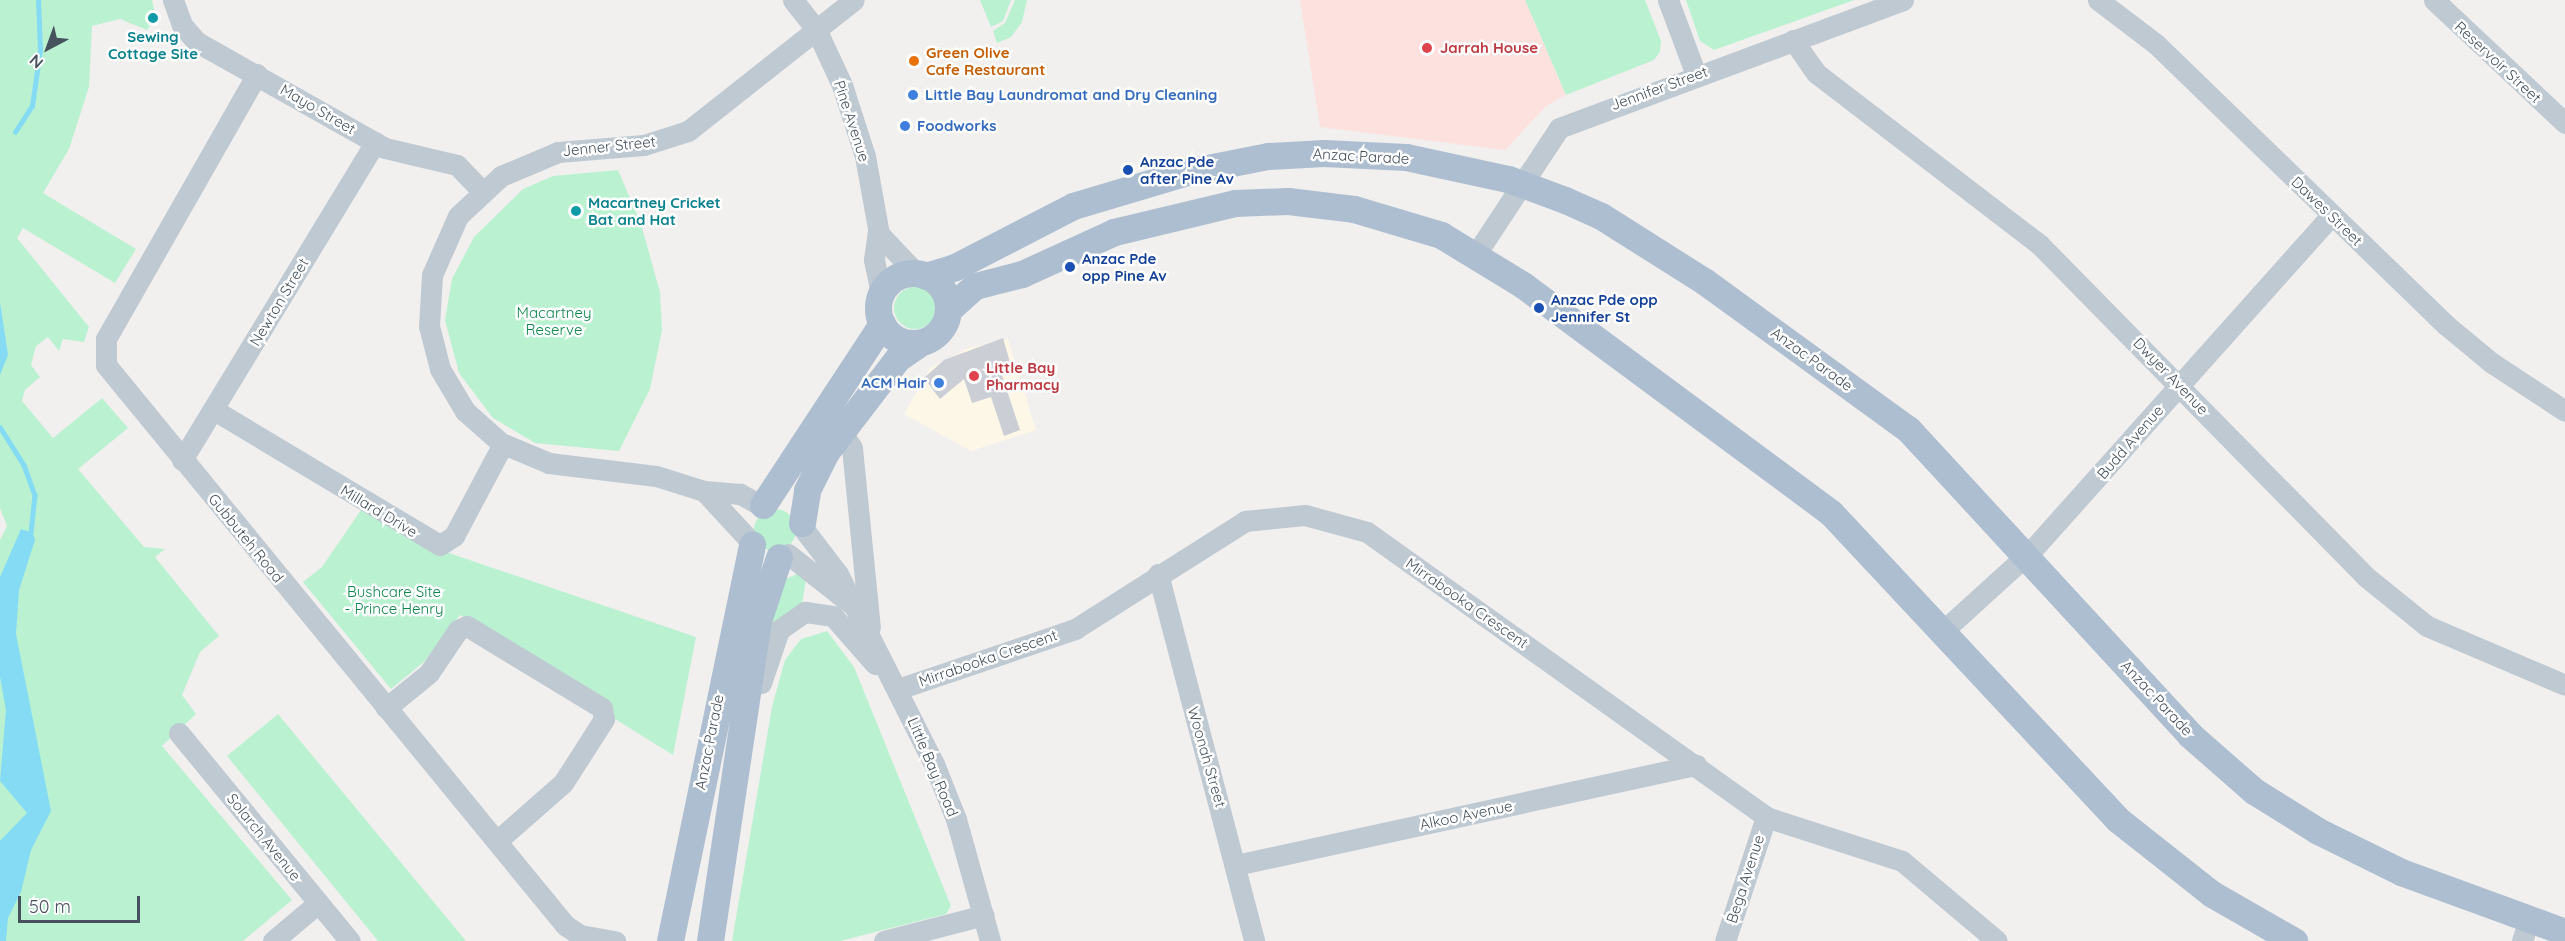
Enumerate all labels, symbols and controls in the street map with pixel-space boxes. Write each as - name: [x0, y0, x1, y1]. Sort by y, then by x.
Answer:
- marker: Sewing Cottage Site: [146, 11, 160, 25]
- street label: Reservoir Street: [2451, 17, 2545, 107]
- north arrow: [18, 18, 78, 78]
- place label: Sewing Cottage Site: [108, 27, 198, 62]
- marker: Jarrah House: [1418, 39, 1436, 57]
- place label: Jarrah House: [1440, 39, 1538, 57]
- place label: Green Olive Cafe Restaurant: [926, 43, 1045, 78]
- text: N: [25, 50, 47, 73]
- marker: Green Olive Cafe Restaurant: [907, 54, 921, 68]
- street label: Jennifer Street: [1608, 62, 1710, 114]
- street label: Pine Avenue: [830, 78, 874, 164]
- street label: Mayo Street: [277, 80, 359, 138]
- place label: Little Bay Laundromat and Dry Cleaning: [925, 86, 1217, 104]
- marker: Little Bay Laundromat and Dry Cleaning: [906, 88, 920, 102]
- place label: Foodworks: [917, 117, 996, 135]
- marker: Foodworks: [898, 119, 912, 133]
- street label: Jenner Street: [561, 132, 657, 160]
- street label: Anzac Parade: [1312, 144, 1410, 168]
- place label: Anzac Pde after Pine Av: [1140, 152, 1234, 187]
- marker: Anzac Pde after Pine Av: [1121, 163, 1135, 177]
- street label: Dawes Street: [2288, 173, 2366, 249]
- place label: Macartney Cricket Bat and Hat: [588, 193, 721, 228]
- marker: Macartney Cricket Bat and Hat: [569, 204, 583, 218]
- place label: Anzac Pde opp Pine Av: [1082, 249, 1167, 284]
- street label: Newton Street: [246, 255, 312, 349]
- marker: Anzac Pde opp Pine Av: [1063, 260, 1077, 274]
- place label: Anzac Pde opp Jennifer St: [1551, 290, 1658, 325]
- marker: Anzac Pde opp Jennifer St: [1532, 301, 1546, 315]
- park label: Macartney Reserve: [517, 303, 591, 338]
- street label: Anzac Parade: [1768, 323, 1856, 395]
- street label: Dwyer Avenue: [2130, 334, 2212, 418]
- place label: Little Bay Pharmacy: [986, 358, 1060, 393]
- marker: Little Bay Pharmacy: [967, 369, 981, 383]
- place label: ACM Hair: [861, 374, 927, 392]
- marker: ACM Hair: [932, 376, 946, 390]
- street label: Budd Avenue: [2093, 401, 2167, 483]
- street label: Millard Drive: [337, 481, 421, 541]
- street label: Gubbuteh Road: [205, 490, 287, 586]
- street label: Mirrabooka Crescent: [1402, 554, 1532, 652]
- park label: Bushcare Site - Prince Henry: [344, 582, 444, 617]
- street label: Mirrabooka Crescent: [916, 626, 1060, 690]
- street label: Anzac Parade: [2117, 656, 2197, 740]
- street label: Anzac Parade: [691, 693, 727, 791]
- street label: Woonah Street: [1184, 705, 1230, 809]
- street label: Little Bay Road: [904, 715, 962, 819]
- street label: Solarch Avenue: [223, 790, 305, 884]
- street label: Alkoo Avenue: [1418, 796, 1514, 834]
- street label: Bega Avenue: [1722, 833, 1768, 925]
- scale bar: [21, 884, 142, 922]
- text: 50 m: [29, 895, 71, 918]

